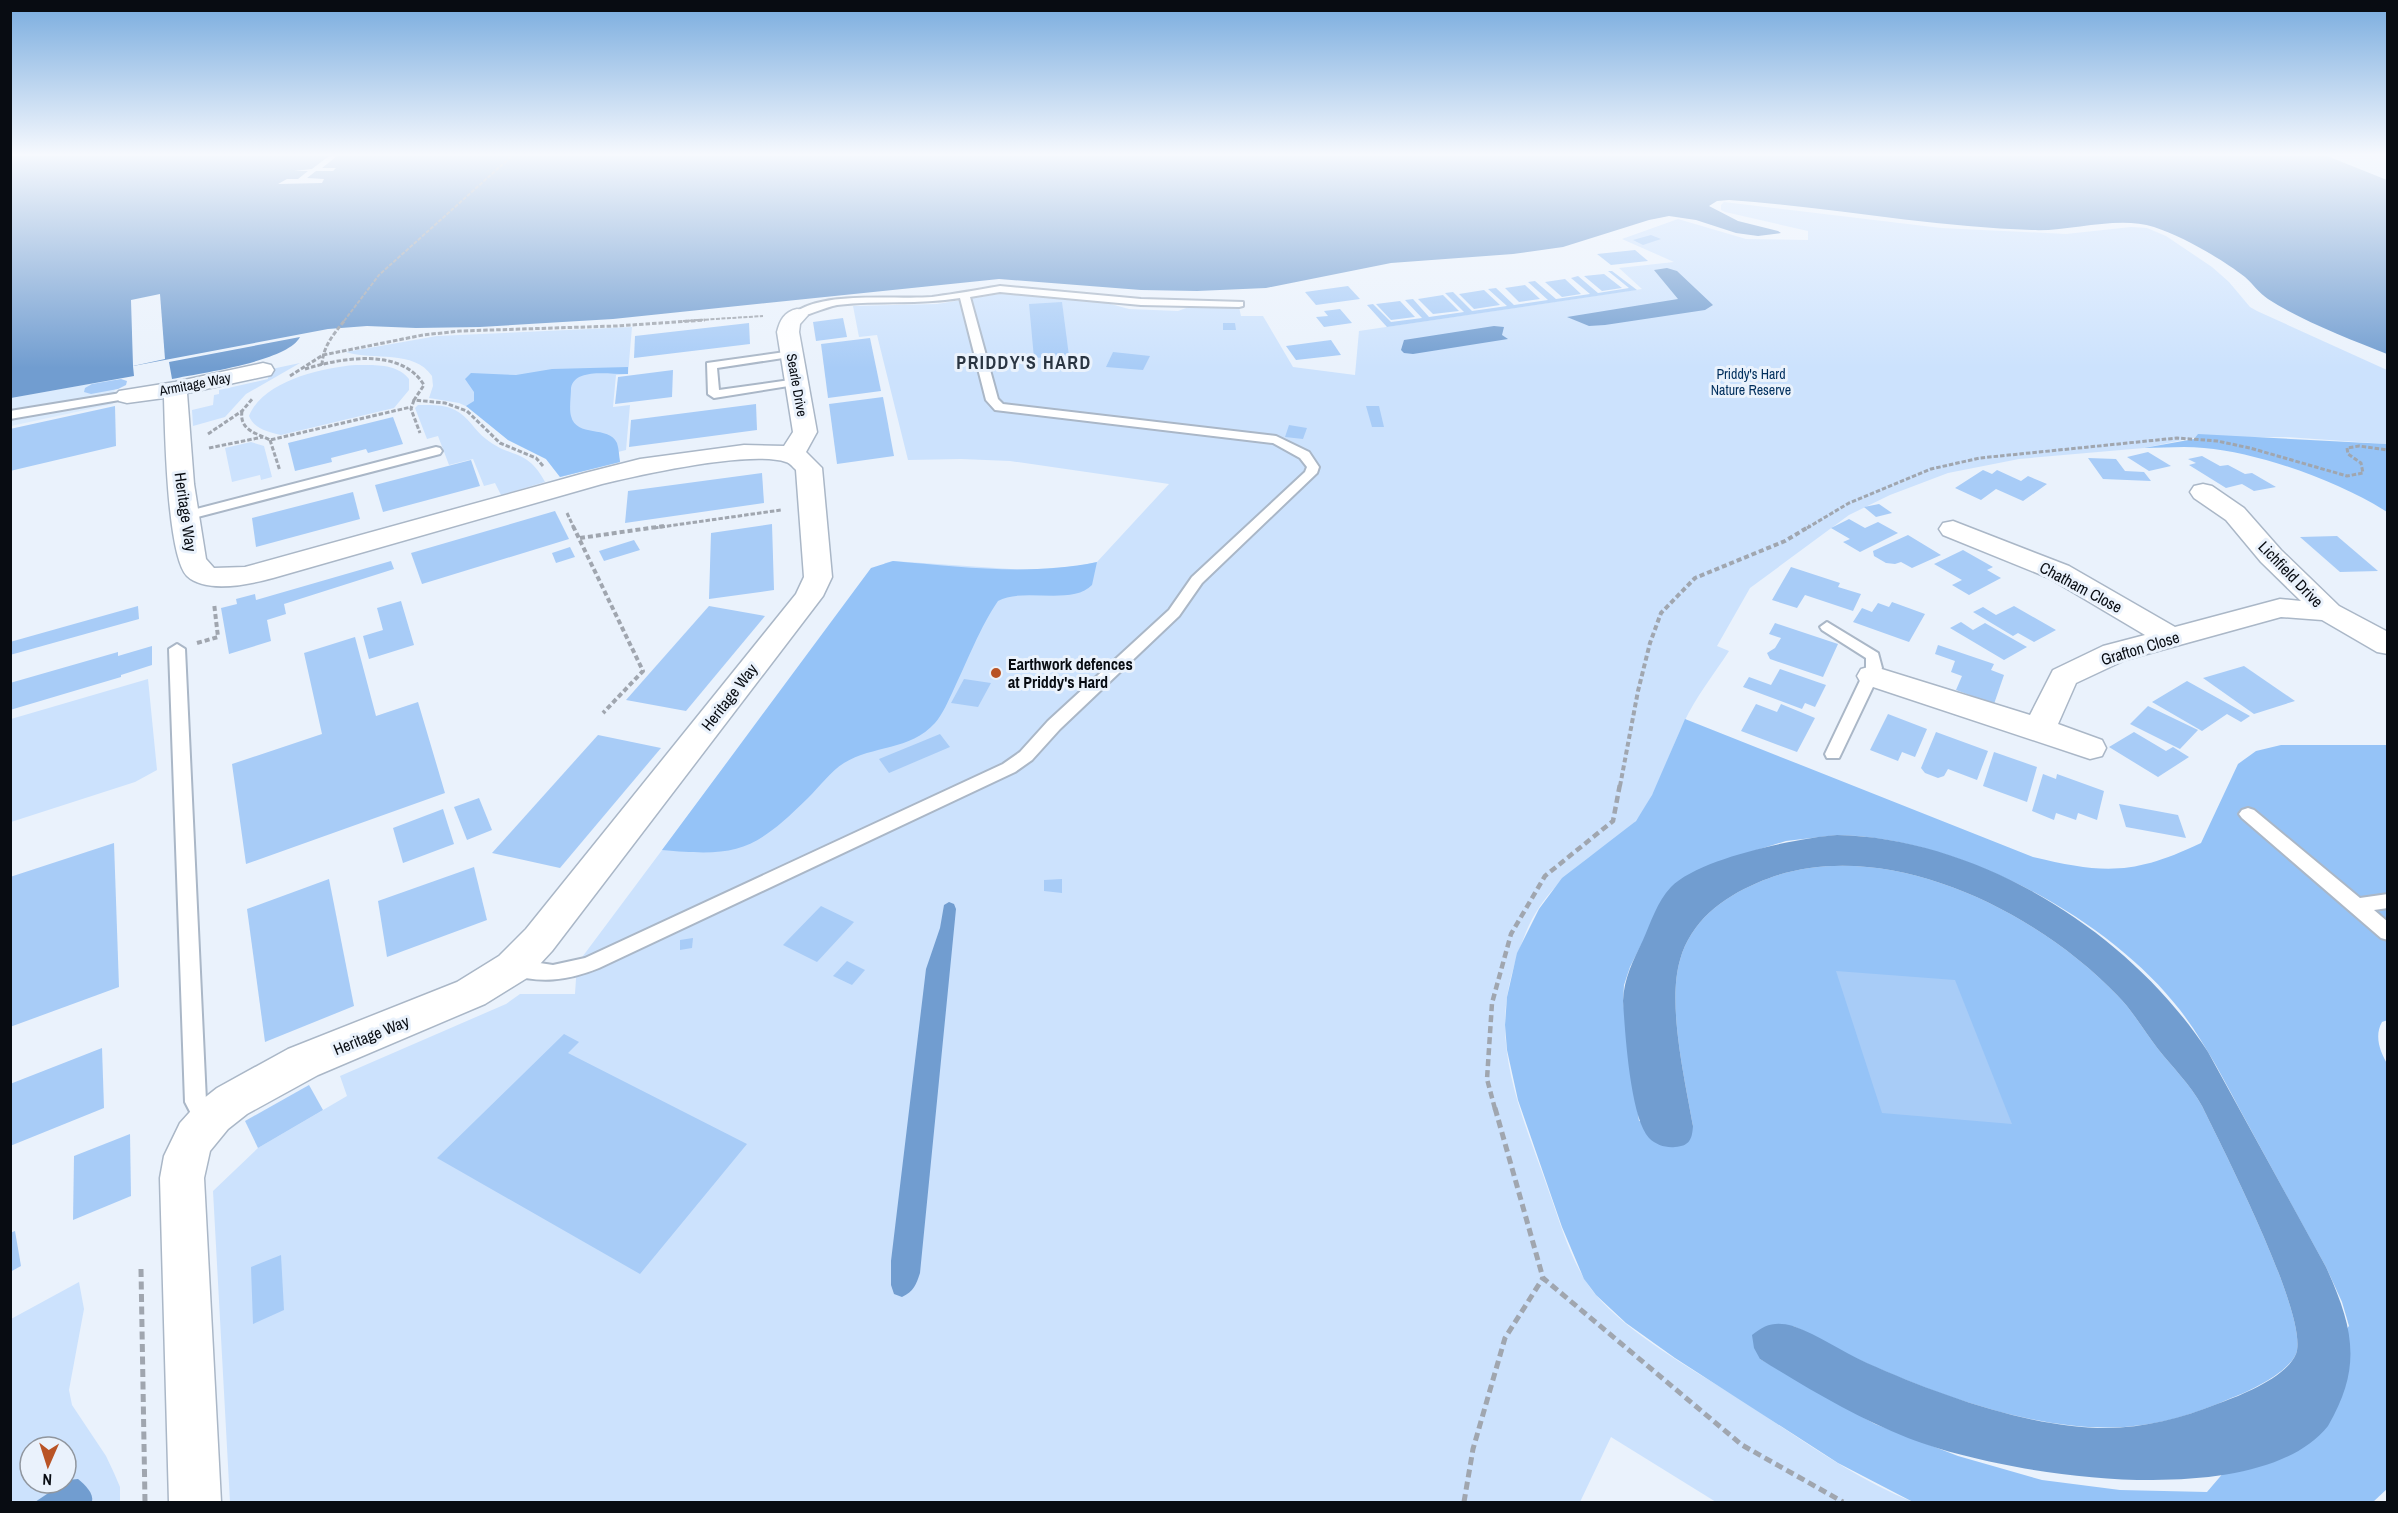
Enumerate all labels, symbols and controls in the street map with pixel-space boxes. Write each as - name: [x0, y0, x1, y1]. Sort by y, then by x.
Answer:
- district label: PRIDDY'S HARD: [956, 350, 1092, 375]
- street label: Searle Drive: [783, 352, 811, 418]
- park label: Priddy's Hard Nature Reserve: [1711, 365, 1791, 399]
- street label: Armitage Way: [157, 368, 232, 400]
- street label: Heritage Way: [170, 471, 203, 553]
- street label: Lichfield Drive: [2254, 536, 2328, 612]
- street label: Chatham Close: [2036, 556, 2126, 618]
- street label: Grafton Close: [2098, 626, 2182, 670]
- place label: Earthwork defences at Priddy's Hard: [1008, 653, 1133, 693]
- street label: Heritage Way: [696, 658, 762, 735]
- marker: Earthwork defences at Priddy's Hard: [989, 666, 1003, 680]
- street label: Heritage Way: [330, 1010, 412, 1060]
- north arrow: [18, 1435, 78, 1495]
- text: N: [42, 1469, 53, 1491]

